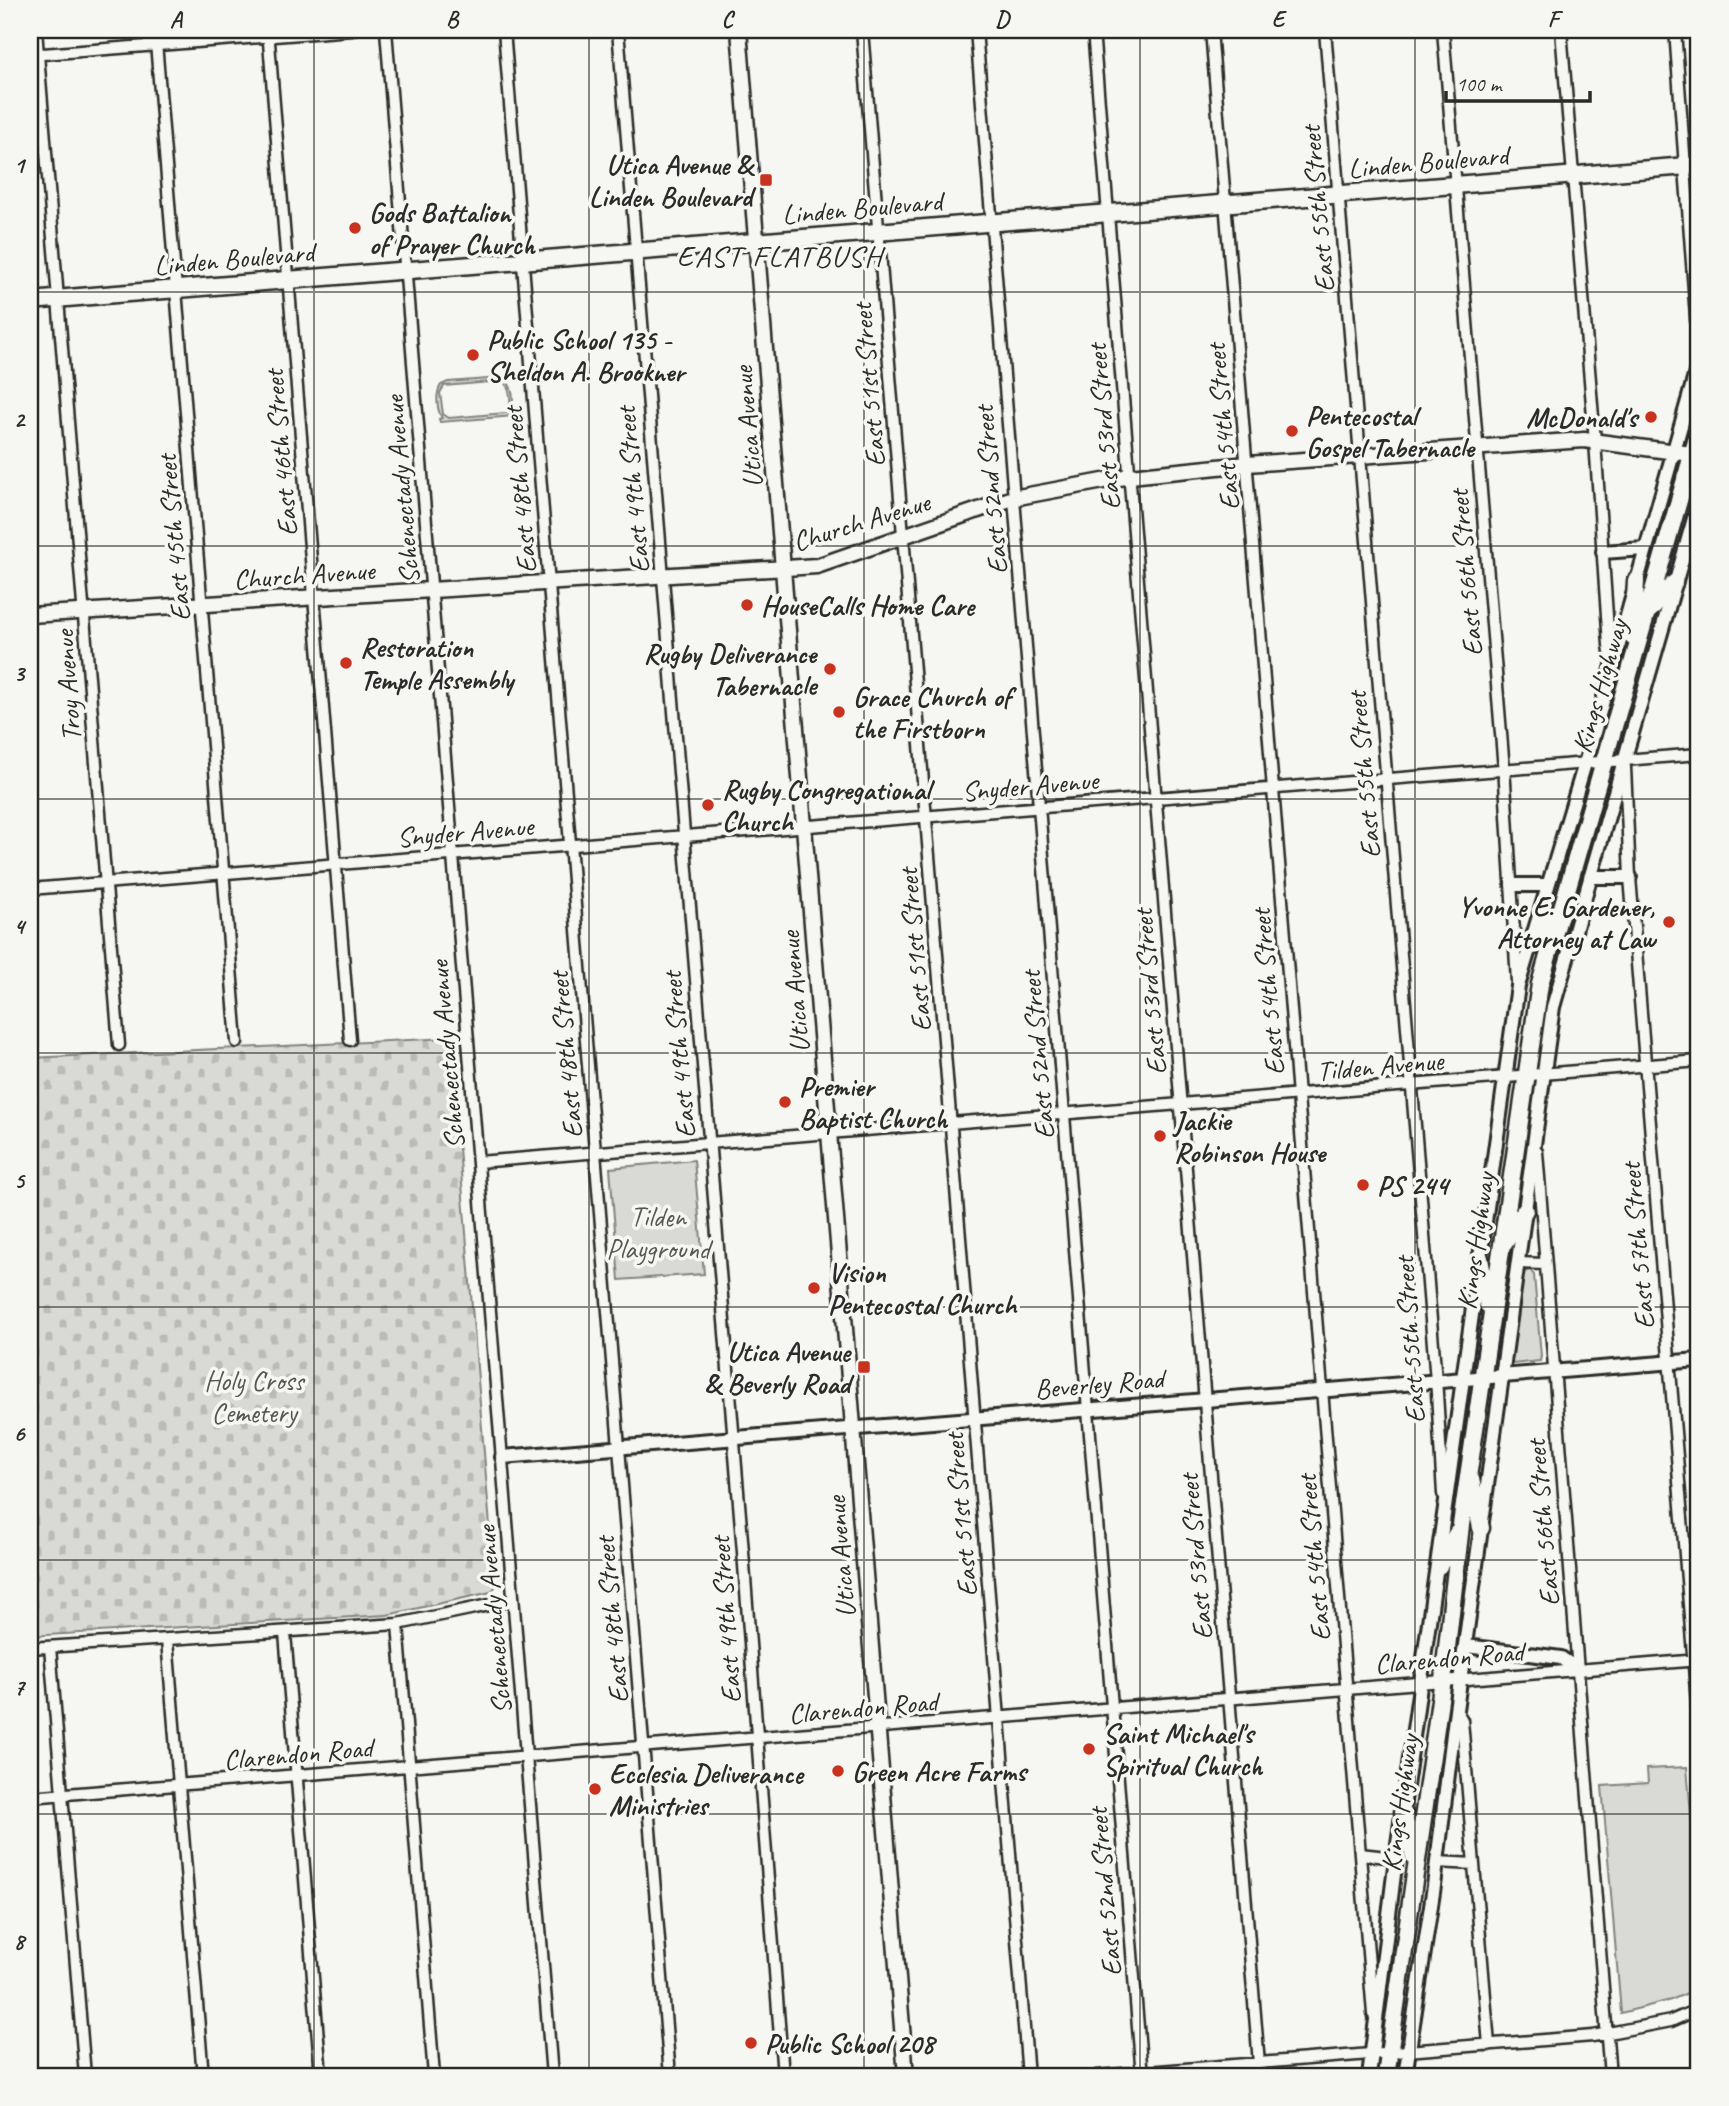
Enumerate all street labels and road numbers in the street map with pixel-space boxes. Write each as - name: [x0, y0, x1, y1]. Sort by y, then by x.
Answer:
- street label: East 55th Street: [1293, 122, 1342, 294]
- street label: Linden Boulevard: [1347, 137, 1513, 186]
- street label: Linden Boulevard: [781, 183, 947, 232]
- street label: Linden Boulevard: [153, 234, 319, 283]
- street label: East 51st Street: [844, 299, 893, 468]
- street label: East 53rd Street: [1079, 340, 1128, 511]
- street label: East 54th Street: [1198, 340, 1247, 512]
- street label: Utica Avenue: [725, 363, 770, 489]
- street label: East 46th Street: [256, 366, 305, 538]
- street label: Schenectady Avenue: [376, 392, 427, 586]
- street label: East 52nd Street: [965, 402, 1015, 575]
- street label: East 48th Street: [495, 403, 544, 575]
- street label: East 49th Street: [608, 403, 657, 575]
- street label: East 45th Street: [149, 451, 198, 623]
- street label: Church Avenue: [788, 484, 936, 559]
- street label: East 56th Street: [1441, 486, 1490, 658]
- street label: Church Avenue: [232, 552, 378, 597]
- street label: Kings Highway: [1564, 613, 1636, 757]
- street label: Troy Avenue: [46, 627, 89, 743]
- street label: East 55th Street: [1339, 688, 1388, 860]
- street label: Snyder Avenue: [960, 762, 1102, 809]
- street label: Snyder Avenue: [395, 808, 537, 855]
- street label: East 51st Street: [890, 864, 939, 1033]
- street label: East 53rd Street: [1125, 905, 1174, 1076]
- street label: East 54th Street: [1243, 905, 1292, 1077]
- street label: Utica Avenue: [772, 928, 817, 1054]
- street label: Schenectady Avenue: [421, 957, 472, 1151]
- street label: East 52nd Street: [1012, 967, 1062, 1140]
- street label: East 48th Street: [541, 968, 590, 1140]
- street label: East 49th Street: [654, 968, 703, 1140]
- street label: Tilden Avenue: [1315, 1042, 1447, 1088]
- street label: East 57th Street: [1613, 1159, 1662, 1331]
- street label: Kings Highway: [1449, 1168, 1503, 1312]
- street label: East 55th Street: [1386, 1253, 1433, 1424]
- street label: Beverley Road: [1033, 1360, 1169, 1407]
- street label: East 51st Street: [936, 1429, 985, 1598]
- street label: East 56th Street: [1518, 1436, 1567, 1608]
- street label: East 53rd Street: [1171, 1470, 1220, 1641]
- street label: East 54th Street: [1289, 1471, 1338, 1643]
- street label: Utica Avenue: [818, 1493, 863, 1619]
- street label: Schenectady Avenue: [468, 1522, 519, 1716]
- street label: East 48th Street: [587, 1533, 636, 1705]
- street label: East 49th Street: [702, 1533, 749, 1704]
- street label: Clarendon Road: [1373, 1633, 1529, 1681]
- street label: Clarendon Road: [787, 1683, 943, 1731]
- street label: Clarendon Road: [222, 1729, 378, 1777]
- street label: Kings Highway: [1373, 1730, 1427, 1874]
- street label: East 52nd Street: [1079, 1804, 1129, 1977]

